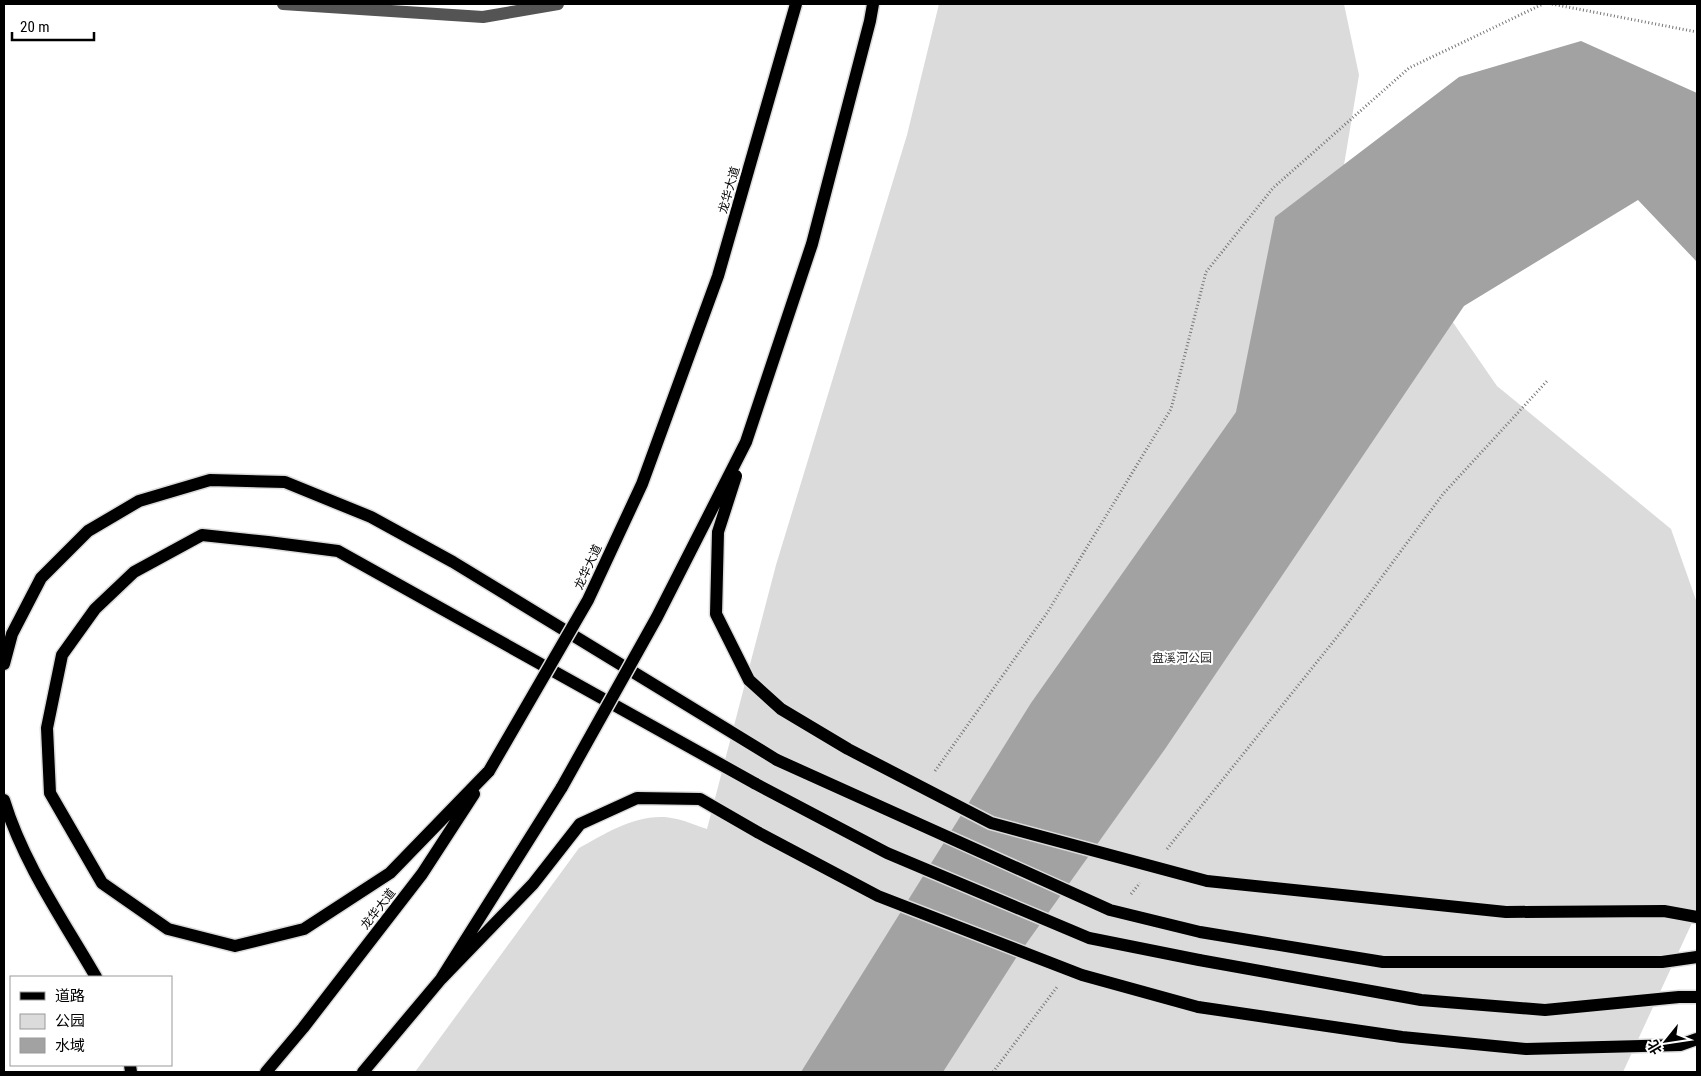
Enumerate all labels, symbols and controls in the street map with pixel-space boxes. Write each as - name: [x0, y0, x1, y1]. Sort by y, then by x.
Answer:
- scale bar: [12, 10, 95, 42]
- text: 20 m: [20, 18, 50, 36]
- street label: 龙华大道: [716, 165, 742, 215]
- street label: 龙华大道: [572, 542, 604, 592]
- park label: 盘溪河公园: [1152, 651, 1212, 665]
- street label: 龙华大道: [358, 886, 398, 932]
- legend: [10, 976, 172, 1066]
- text: 道路: [55, 987, 85, 1005]
- text: 公园: [55, 1012, 85, 1030]
- north arrow: [1641, 1016, 1691, 1066]
- text: 水域: [55, 1037, 85, 1055]
- text: 北: [1644, 1037, 1665, 1058]

